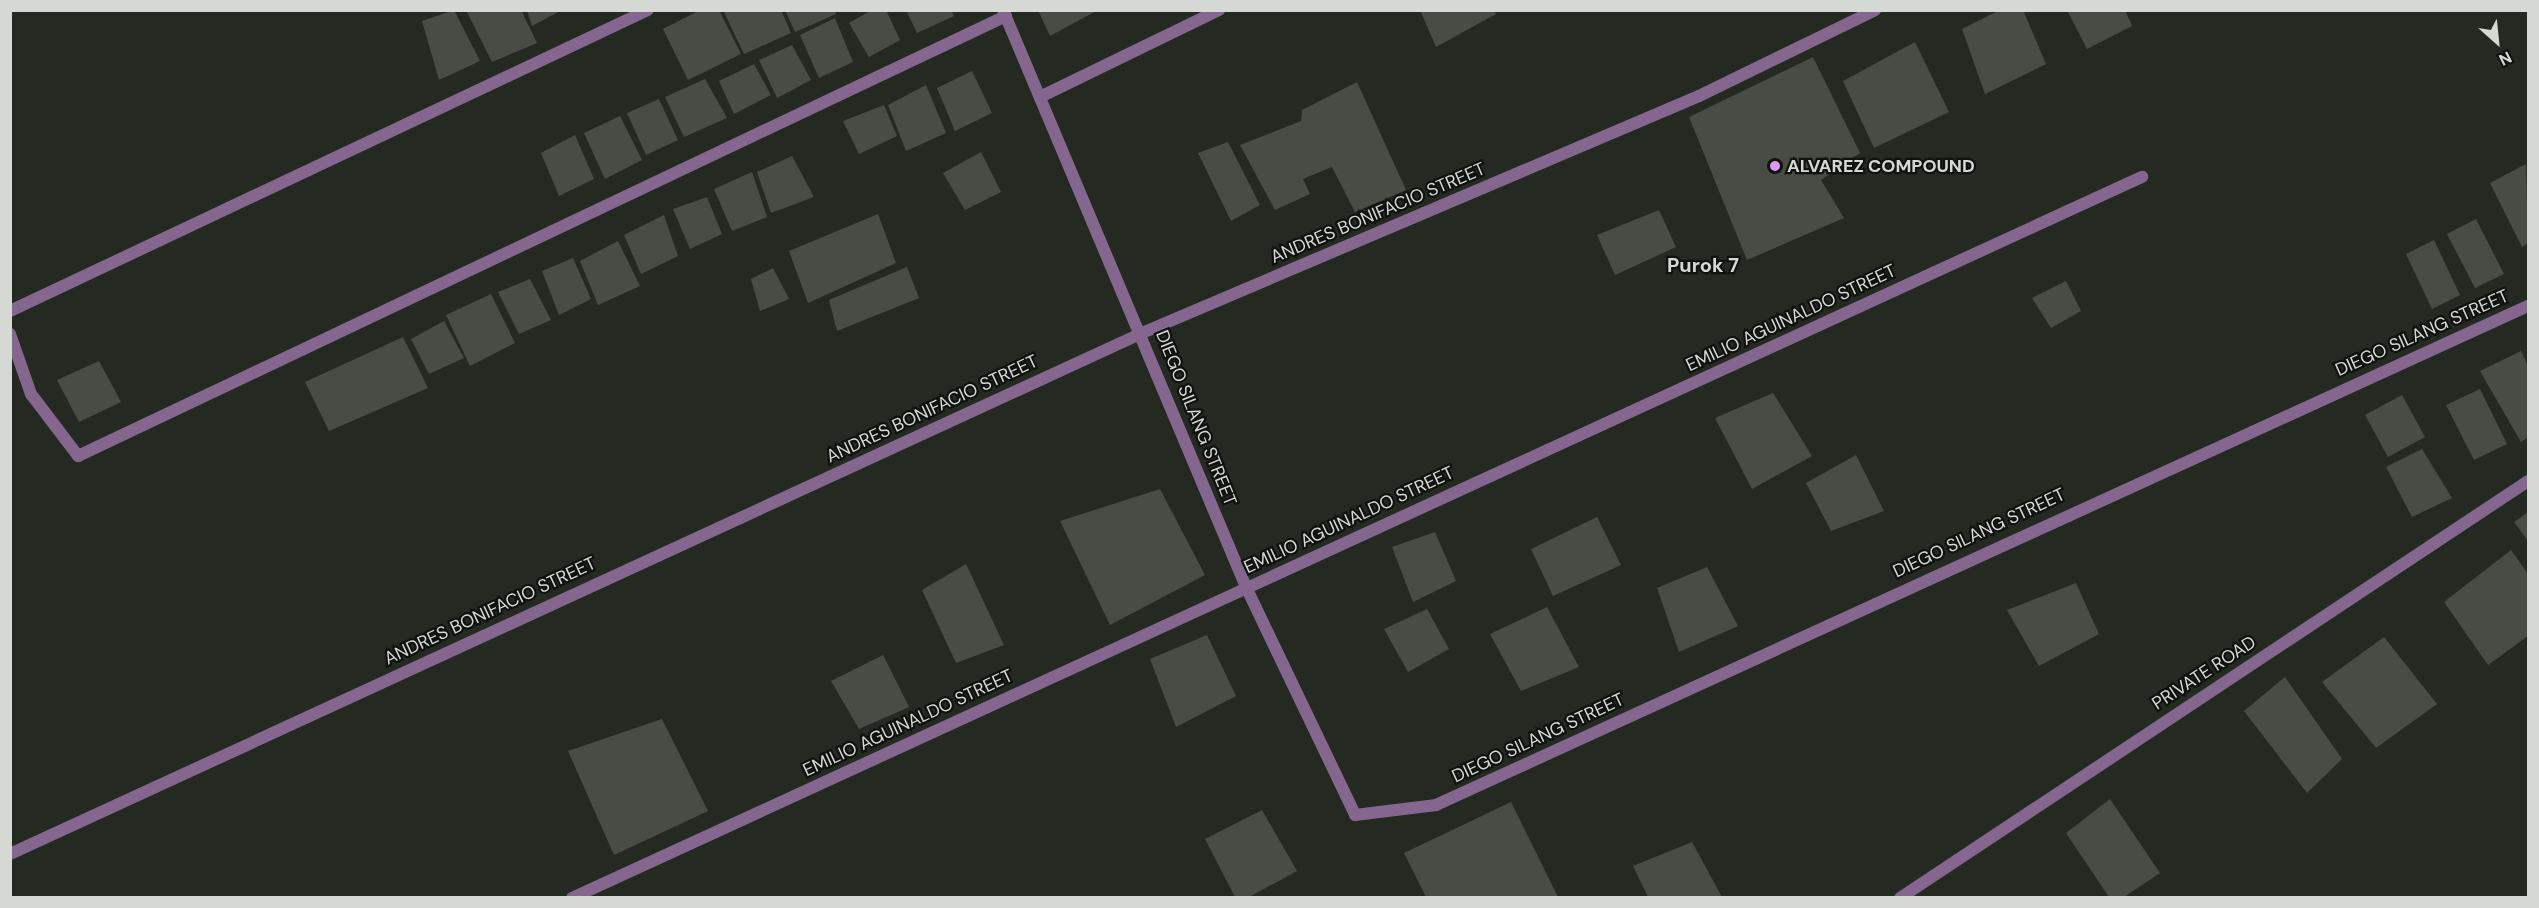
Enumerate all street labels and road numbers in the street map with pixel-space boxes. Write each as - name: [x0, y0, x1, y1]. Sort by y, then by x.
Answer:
- street label: ANDRES BONIFACIO STREET: [1267, 158, 1489, 268]
- street label: EMILIO AGUINALDO STREET: [1683, 260, 1899, 376]
- street label: DIEGO SILANG STREET: [2332, 285, 2512, 381]
- street label: DIEGO SILANG STREET: [1151, 327, 1241, 509]
- street label: ANDRES BONIFACIO STREET: [823, 350, 1041, 468]
- street label: EMILIO AGUINALDO STREET: [1241, 462, 1457, 578]
- street label: DIEGO SILANG STREET: [1889, 484, 2069, 582]
- street label: ANDRES BONIFACIO STREET: [381, 552, 599, 670]
- street label: PRIVATE ROAD: [2148, 631, 2260, 715]
- street label: EMILIO AGUINALDO STREET: [800, 665, 1016, 781]
- street label: DIEGO SILANG STREET: [1448, 689, 1628, 787]

